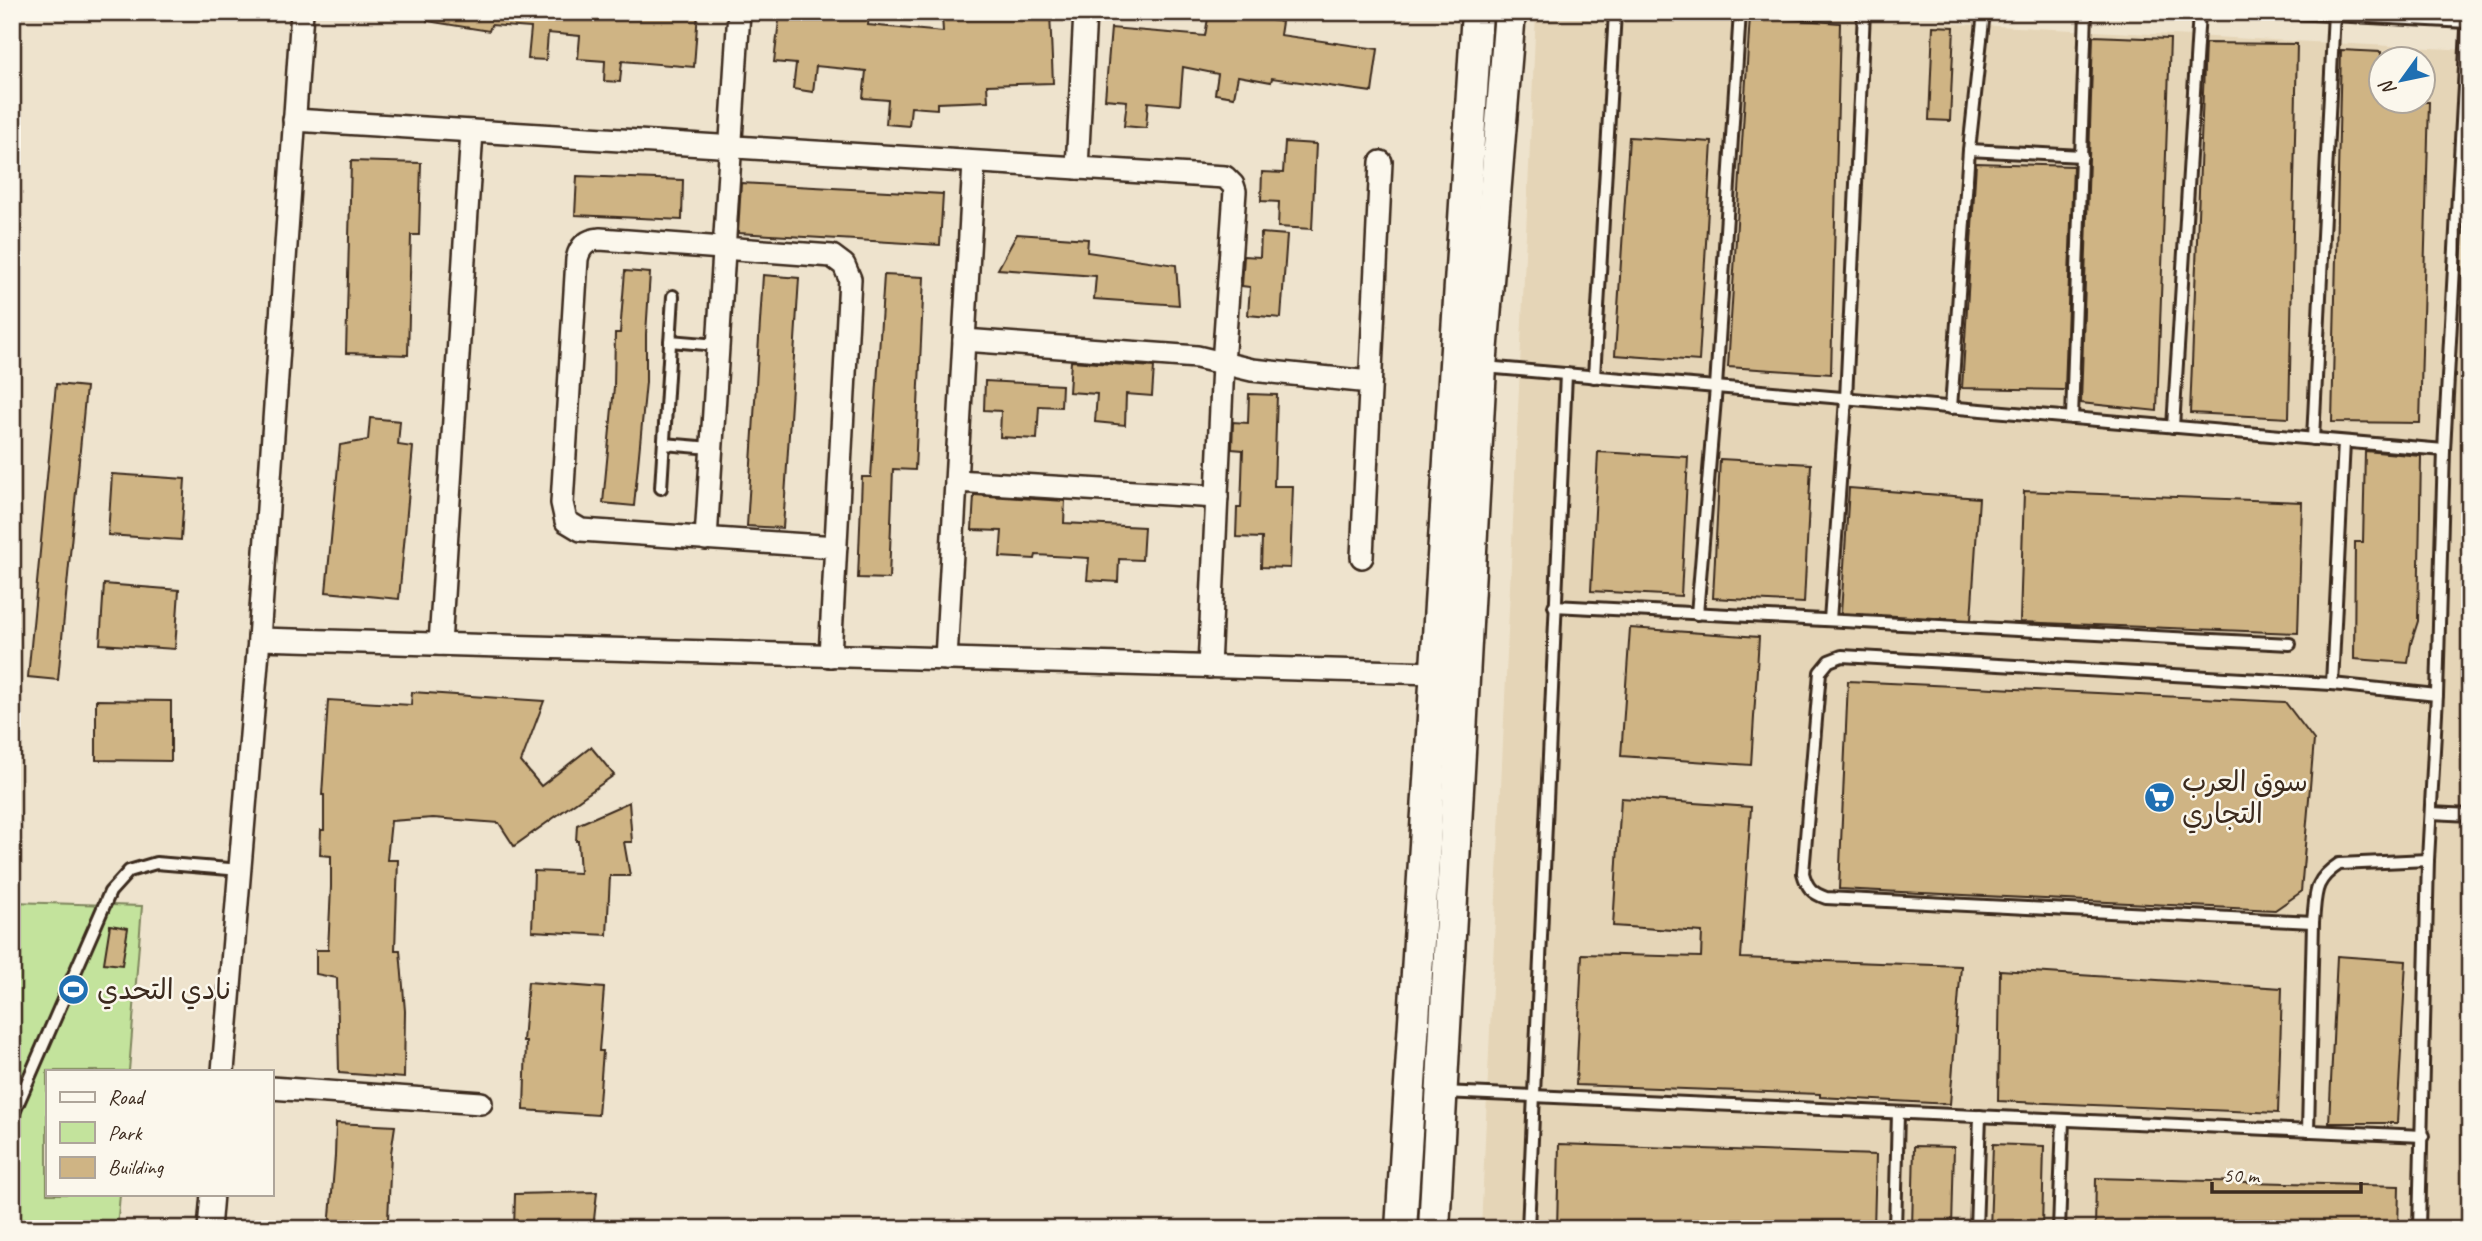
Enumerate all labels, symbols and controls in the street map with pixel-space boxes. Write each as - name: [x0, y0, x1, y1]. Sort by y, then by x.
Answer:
- north arrow: [2366, 46, 2436, 116]
- text: N: [2374, 75, 2402, 100]
- place label: سوق العرب التجاري: [2182, 764, 2308, 834]
- supermarket icon: سوق العرب التجاري: [2142, 780, 2176, 814]
- sports icon: نادي التحدي: [57, 972, 91, 1006]
- place label: نادي التحدي: [97, 972, 231, 1010]
- legend: [46, 1070, 273, 1196]
- text: Road: [108, 1084, 147, 1110]
- text: Park: [108, 1120, 143, 1146]
- scale bar: [2212, 1150, 2361, 1194]
- text: Building: [108, 1154, 165, 1180]
- text: 50 m: [2223, 1162, 2261, 1188]

